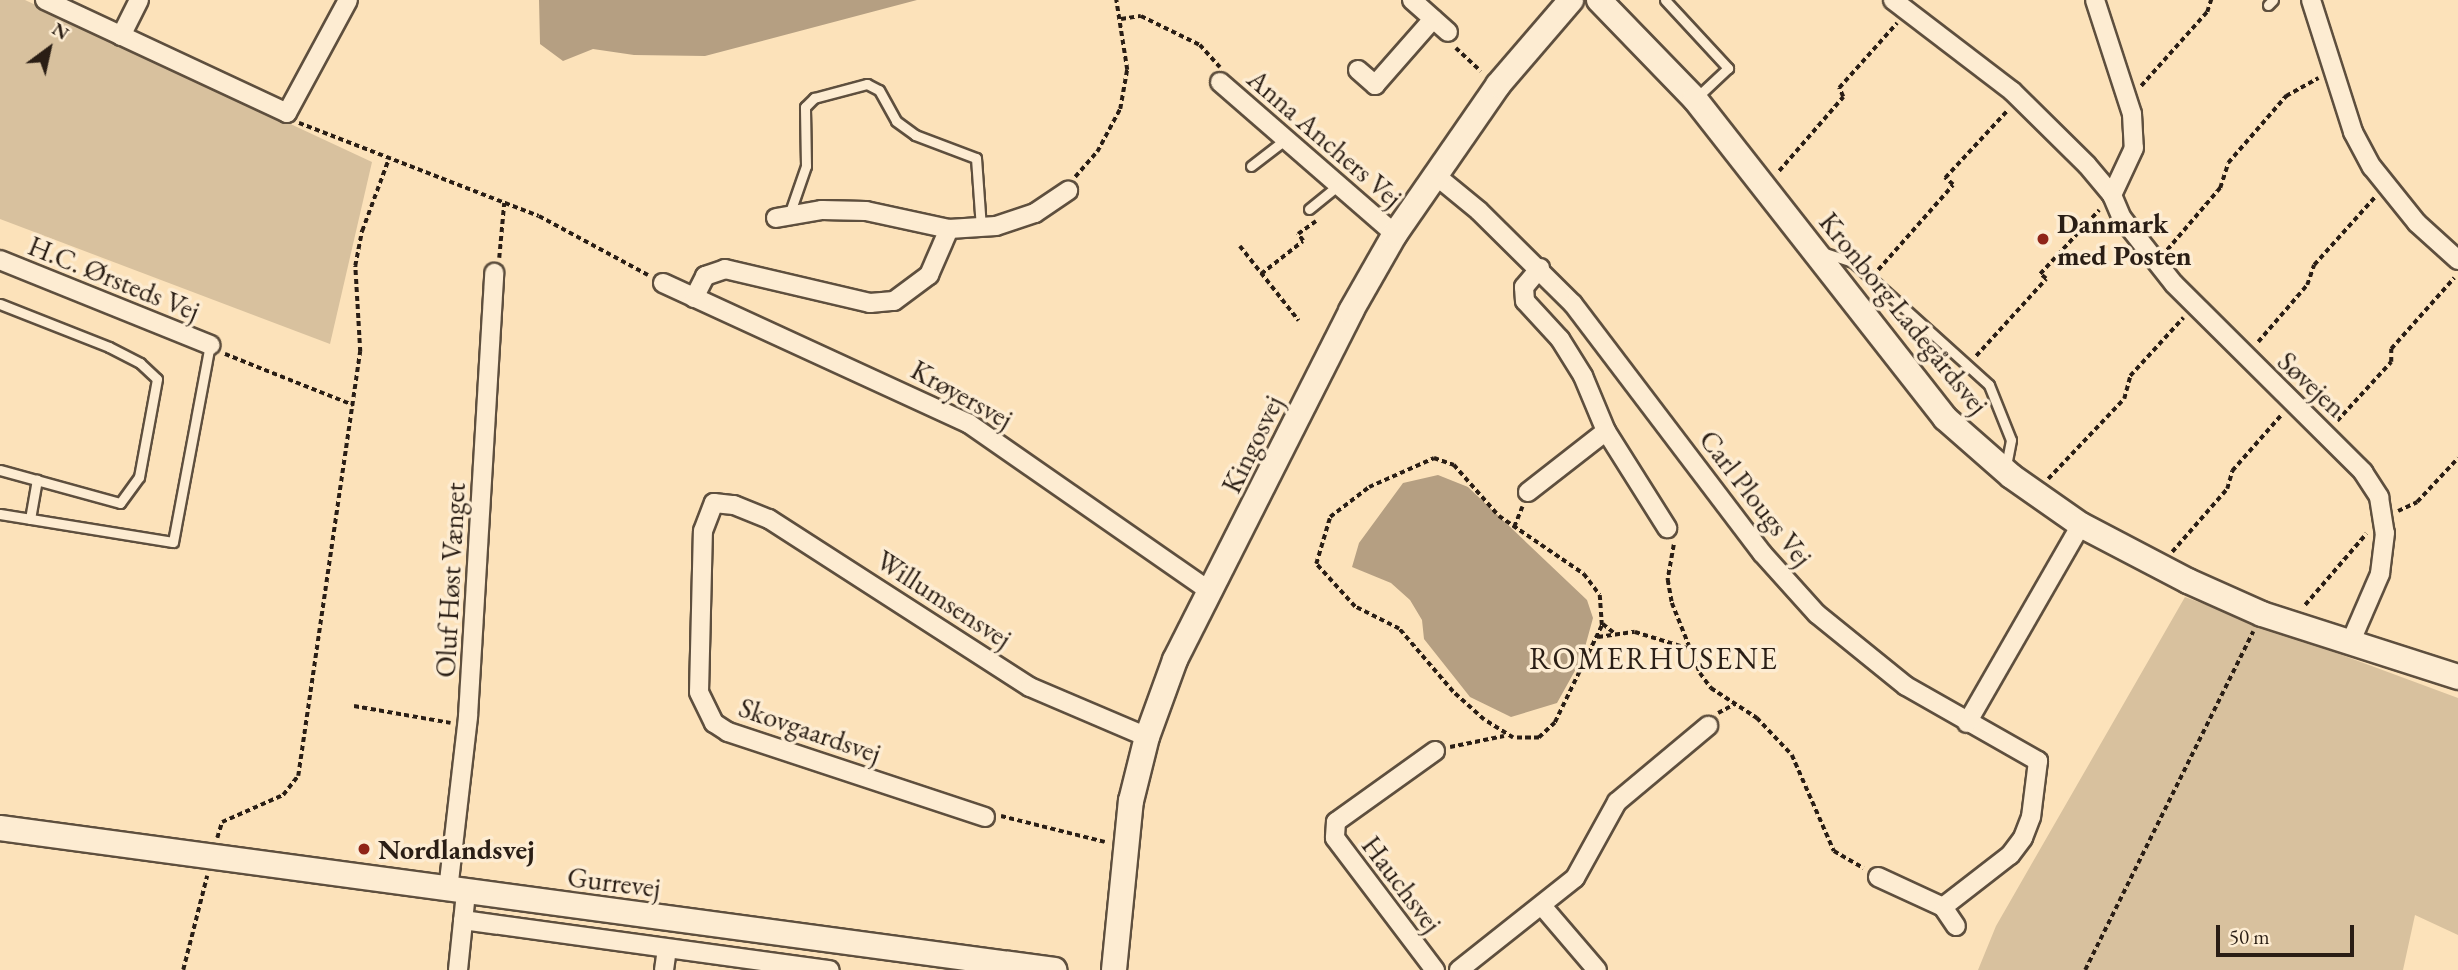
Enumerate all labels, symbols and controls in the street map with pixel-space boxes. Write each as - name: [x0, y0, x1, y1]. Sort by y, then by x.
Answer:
- north arrow: [14, 14, 84, 84]
- text: N: [47, 16, 74, 46]
- street label: Anna Anchers Vej: [1241, 62, 1409, 214]
- street label: Kronborg Ladegårdsvej: [1812, 205, 1996, 421]
- place label: Danmark med Posten: [2057, 206, 2192, 272]
- street label: H.C. Ørsteds Vej: [23, 228, 205, 328]
- marker: Danmark med Posten: [2035, 231, 2051, 247]
- street label: Søvejen: [2271, 344, 2353, 424]
- street label: Krøyersvej: [905, 352, 1019, 436]
- street label: Kingosvej: [1214, 390, 1290, 498]
- street label: Carl Plougs Vej: [1692, 423, 1820, 573]
- street label: Oluf Høst Vænget: [428, 482, 472, 678]
- street label: Willumsensvej: [870, 543, 1018, 655]
- district label: ROMERHUSENE: [1531, 641, 1777, 677]
- street label: Skovgaardsvej: [735, 690, 885, 770]
- street label: Hauchsvej: [1355, 829, 1449, 939]
- place label: Nordlandsvej: [378, 832, 535, 866]
- marker: Nordlandsvej: [356, 841, 372, 857]
- street label: Gurrevej: [565, 860, 663, 904]
- scale bar: [2220, 911, 2358, 955]
- text: 50 m: [2229, 923, 2270, 950]

